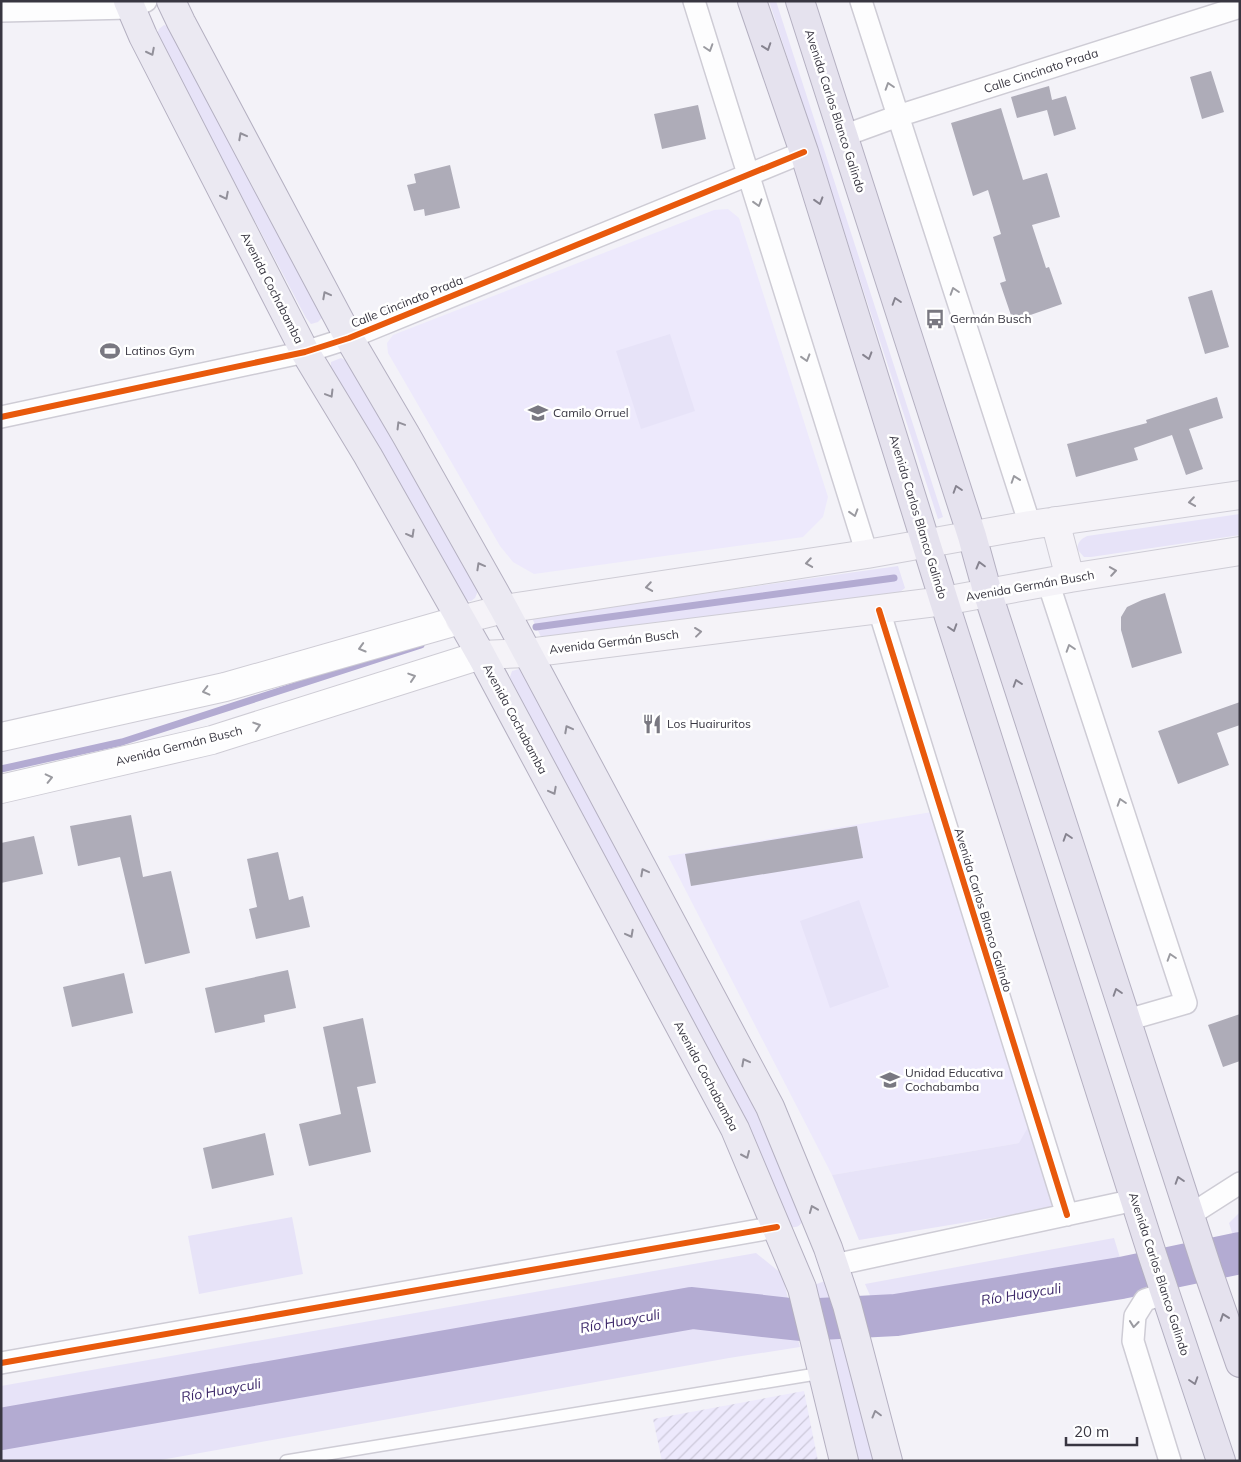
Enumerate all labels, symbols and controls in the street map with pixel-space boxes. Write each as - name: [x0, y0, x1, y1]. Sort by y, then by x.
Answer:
- street label: Avenida Carlos Blanco Galindo: [802, 27, 869, 195]
- one-way arrow: [703, 43, 713, 51]
- one-way arrow: [762, 43, 772, 51]
- street label: Calle Cincinato Prada: [982, 45, 1100, 96]
- one-way arrow: [145, 47, 155, 56]
- one-way arrow: [884, 82, 894, 91]
- one-way arrow: [238, 133, 248, 142]
- one-way arrow: [219, 191, 229, 200]
- one-way arrow: [813, 197, 823, 205]
- one-way arrow: [752, 198, 762, 206]
- street label: Avenida Cochabamba: [238, 230, 307, 346]
- street label: Calle Cincinato Prada: [349, 272, 465, 331]
- one-way arrow: [950, 287, 960, 296]
- one-way arrow: [322, 291, 332, 300]
- one-way arrow: [892, 298, 902, 306]
- bus stop icon: Germán Busch: [924, 308, 946, 330]
- place label: Germán Busch: [950, 311, 1032, 326]
- sports icon: Latinos Gym: [99, 340, 121, 362]
- place label: Latinos Gym: [125, 343, 194, 358]
- one-way arrow: [862, 352, 872, 360]
- one-way arrow: [801, 353, 811, 361]
- one-way arrow: [323, 388, 333, 397]
- school or university icon: Camilo Orruel: [527, 402, 549, 424]
- place label: Camilo Orruel: [553, 405, 629, 420]
- one-way arrow: [397, 421, 407, 430]
- street label: Avenida Carlos Blanco Galindo: [886, 433, 951, 601]
- one-way arrow: [1011, 475, 1021, 483]
- one-way arrow: [952, 485, 962, 494]
- one-way arrow: [1187, 496, 1196, 506]
- one-way arrow: [849, 508, 859, 517]
- one-way arrow: [405, 529, 415, 538]
- one-way arrow: [805, 557, 813, 568]
- one-way arrow: [975, 561, 985, 569]
- one-way arrow: [476, 563, 486, 572]
- one-way arrow: [1110, 566, 1118, 577]
- street label: Avenida Germán Busch: [964, 567, 1095, 604]
- one-way arrow: [644, 581, 652, 592]
- one-way arrow: [947, 624, 957, 632]
- street label: Avenida Germán Busch: [548, 626, 680, 657]
- one-way arrow: [694, 627, 702, 638]
- one-way arrow: [359, 642, 367, 652]
- one-way arrow: [1066, 644, 1076, 653]
- street label: Avenida Cochabamba: [480, 661, 551, 777]
- one-way arrow: [408, 672, 416, 682]
- one-way arrow: [1012, 679, 1022, 688]
- one-way arrow: [202, 686, 210, 696]
- restaurant icon: Los Huairuritos: [641, 713, 663, 735]
- place label: Los Huairuritos: [667, 716, 751, 731]
- street label: Avenida Germán Busch: [114, 722, 244, 769]
- one-way arrow: [253, 722, 261, 732]
- one-way arrow: [564, 725, 574, 734]
- one-way arrow: [44, 773, 53, 784]
- one-way arrow: [547, 785, 557, 794]
- one-way arrow: [1116, 799, 1126, 807]
- street label: Avenida Carlos Blanco Galindo: [951, 826, 1016, 994]
- one-way arrow: [1063, 834, 1073, 842]
- one-way arrow: [640, 868, 650, 877]
- one-way arrow: [624, 929, 634, 938]
- one-way arrow: [1167, 953, 1177, 961]
- one-way arrow: [1113, 988, 1123, 997]
- street label: Avenida Cochabamba: [671, 1018, 742, 1134]
- one-way arrow: [742, 1058, 752, 1067]
- place label: Unidad Educativa Cochabamba: [905, 1065, 1003, 1094]
- school or university icon: Unidad Educativa Cochabamba: [879, 1069, 901, 1091]
- one-way arrow: [740, 1150, 751, 1159]
- one-way arrow: [1174, 1176, 1184, 1184]
- street label: Avenida Carlos Blanco Galindo: [1126, 1190, 1193, 1358]
- one-way arrow: [809, 1205, 819, 1214]
- water label: Río Huayculi: [980, 1279, 1063, 1309]
- water label: Río Huayculi: [579, 1305, 662, 1337]
- one-way arrow: [1220, 1313, 1230, 1322]
- one-way arrow: [1129, 1320, 1140, 1328]
- water label: Río Huayculi: [180, 1374, 263, 1406]
- one-way arrow: [1189, 1376, 1199, 1384]
- one-way arrow: [871, 1410, 881, 1418]
- scale bar: [1066, 1414, 1137, 1446]
- text: 20 m: [1074, 1422, 1109, 1441]

